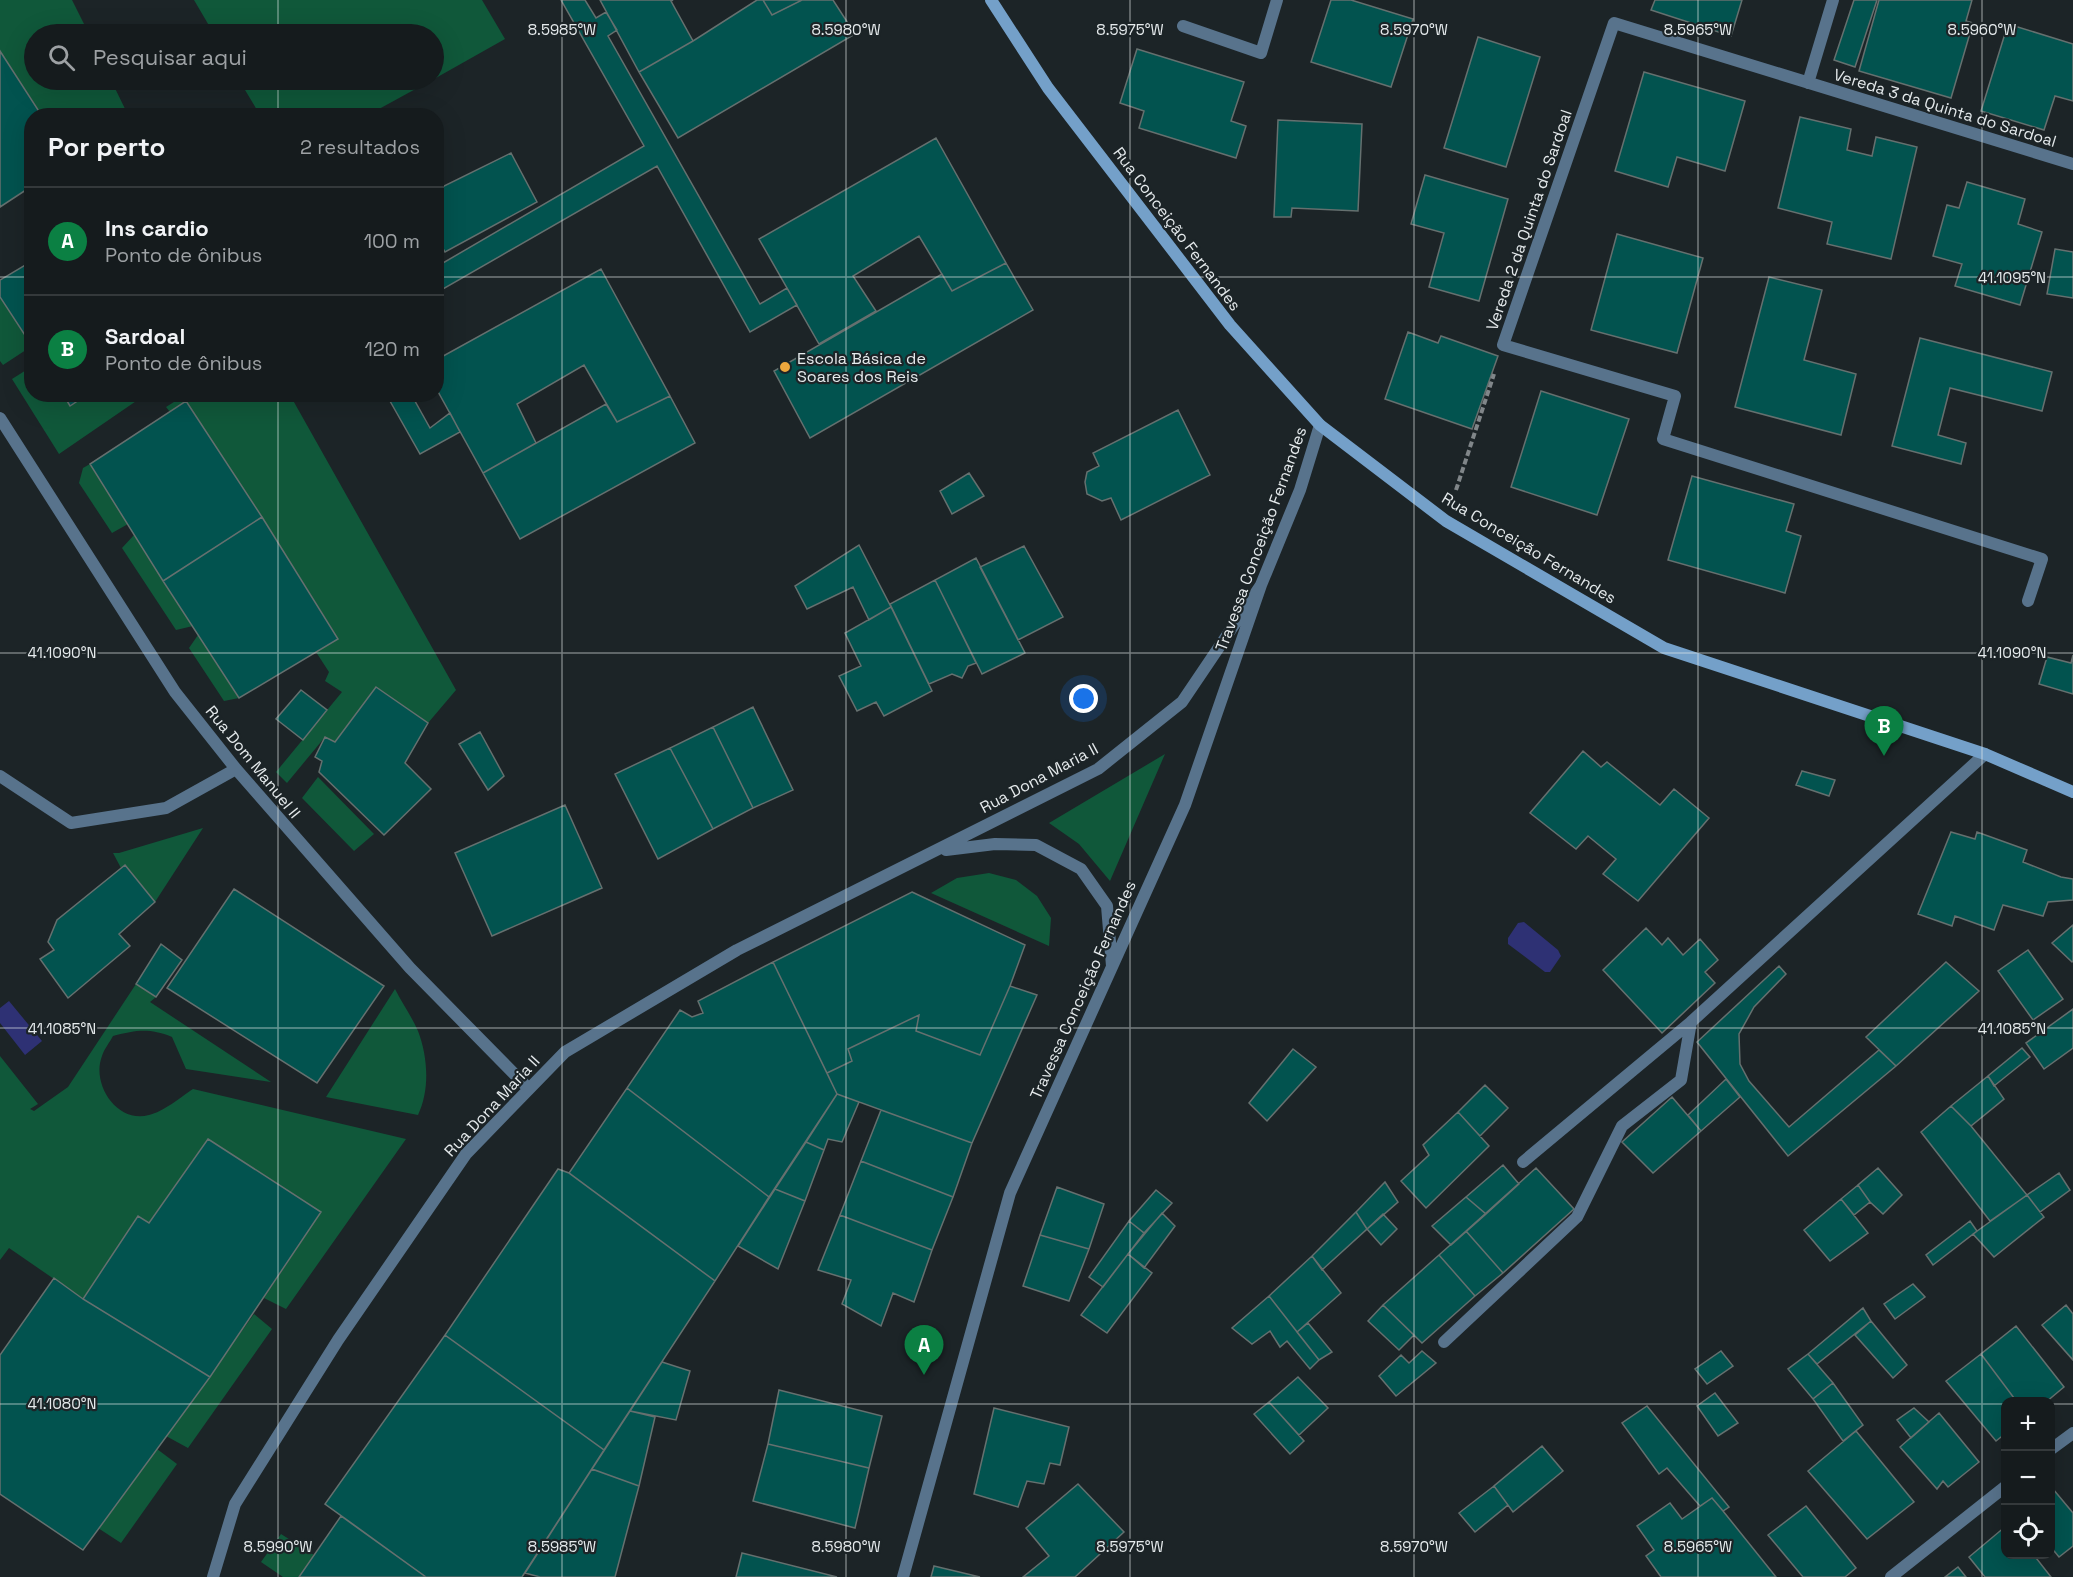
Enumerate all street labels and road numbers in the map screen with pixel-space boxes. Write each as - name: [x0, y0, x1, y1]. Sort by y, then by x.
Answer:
- street label: Vereda 3 da Quinta do Sardoal: [1831, 64, 2059, 152]
- street label: Vereda 2 da Quinta do Sardoal: [1481, 107, 1577, 333]
- street label: Rua Conceição Fernandes: [1109, 143, 1245, 315]
- street label: Travessa Conceição Fernandes: [1211, 424, 1311, 654]
- street label: Rua Conceição Fernandes: [1438, 488, 1620, 608]
- street label: Rua Dom Manuel II: [201, 701, 305, 823]
- street label: Rua Dona Maria II: [976, 738, 1102, 818]
- street label: Travessa Conceição Fernandes: [1025, 877, 1141, 1103]
- street label: Rua Dona Maria II: [440, 1051, 544, 1161]

